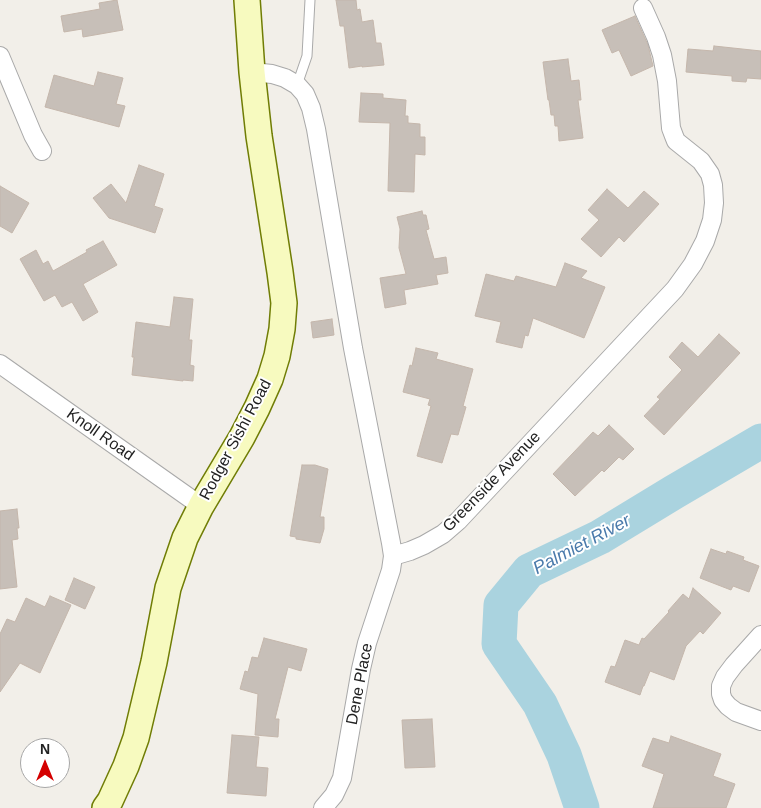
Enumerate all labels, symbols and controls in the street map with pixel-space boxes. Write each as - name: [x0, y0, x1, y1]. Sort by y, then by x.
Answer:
- street label: Rodger Sishi Road: [196, 376, 276, 504]
- street label: Knoll Road: [62, 405, 138, 465]
- street label: Greenside Avenue: [439, 428, 545, 536]
- water label: Palmiet River: [530, 510, 634, 580]
- street label: Dene Place: [343, 642, 377, 726]
- north arrow: [20, 738, 70, 788]
- text: N: [40, 741, 50, 757]

